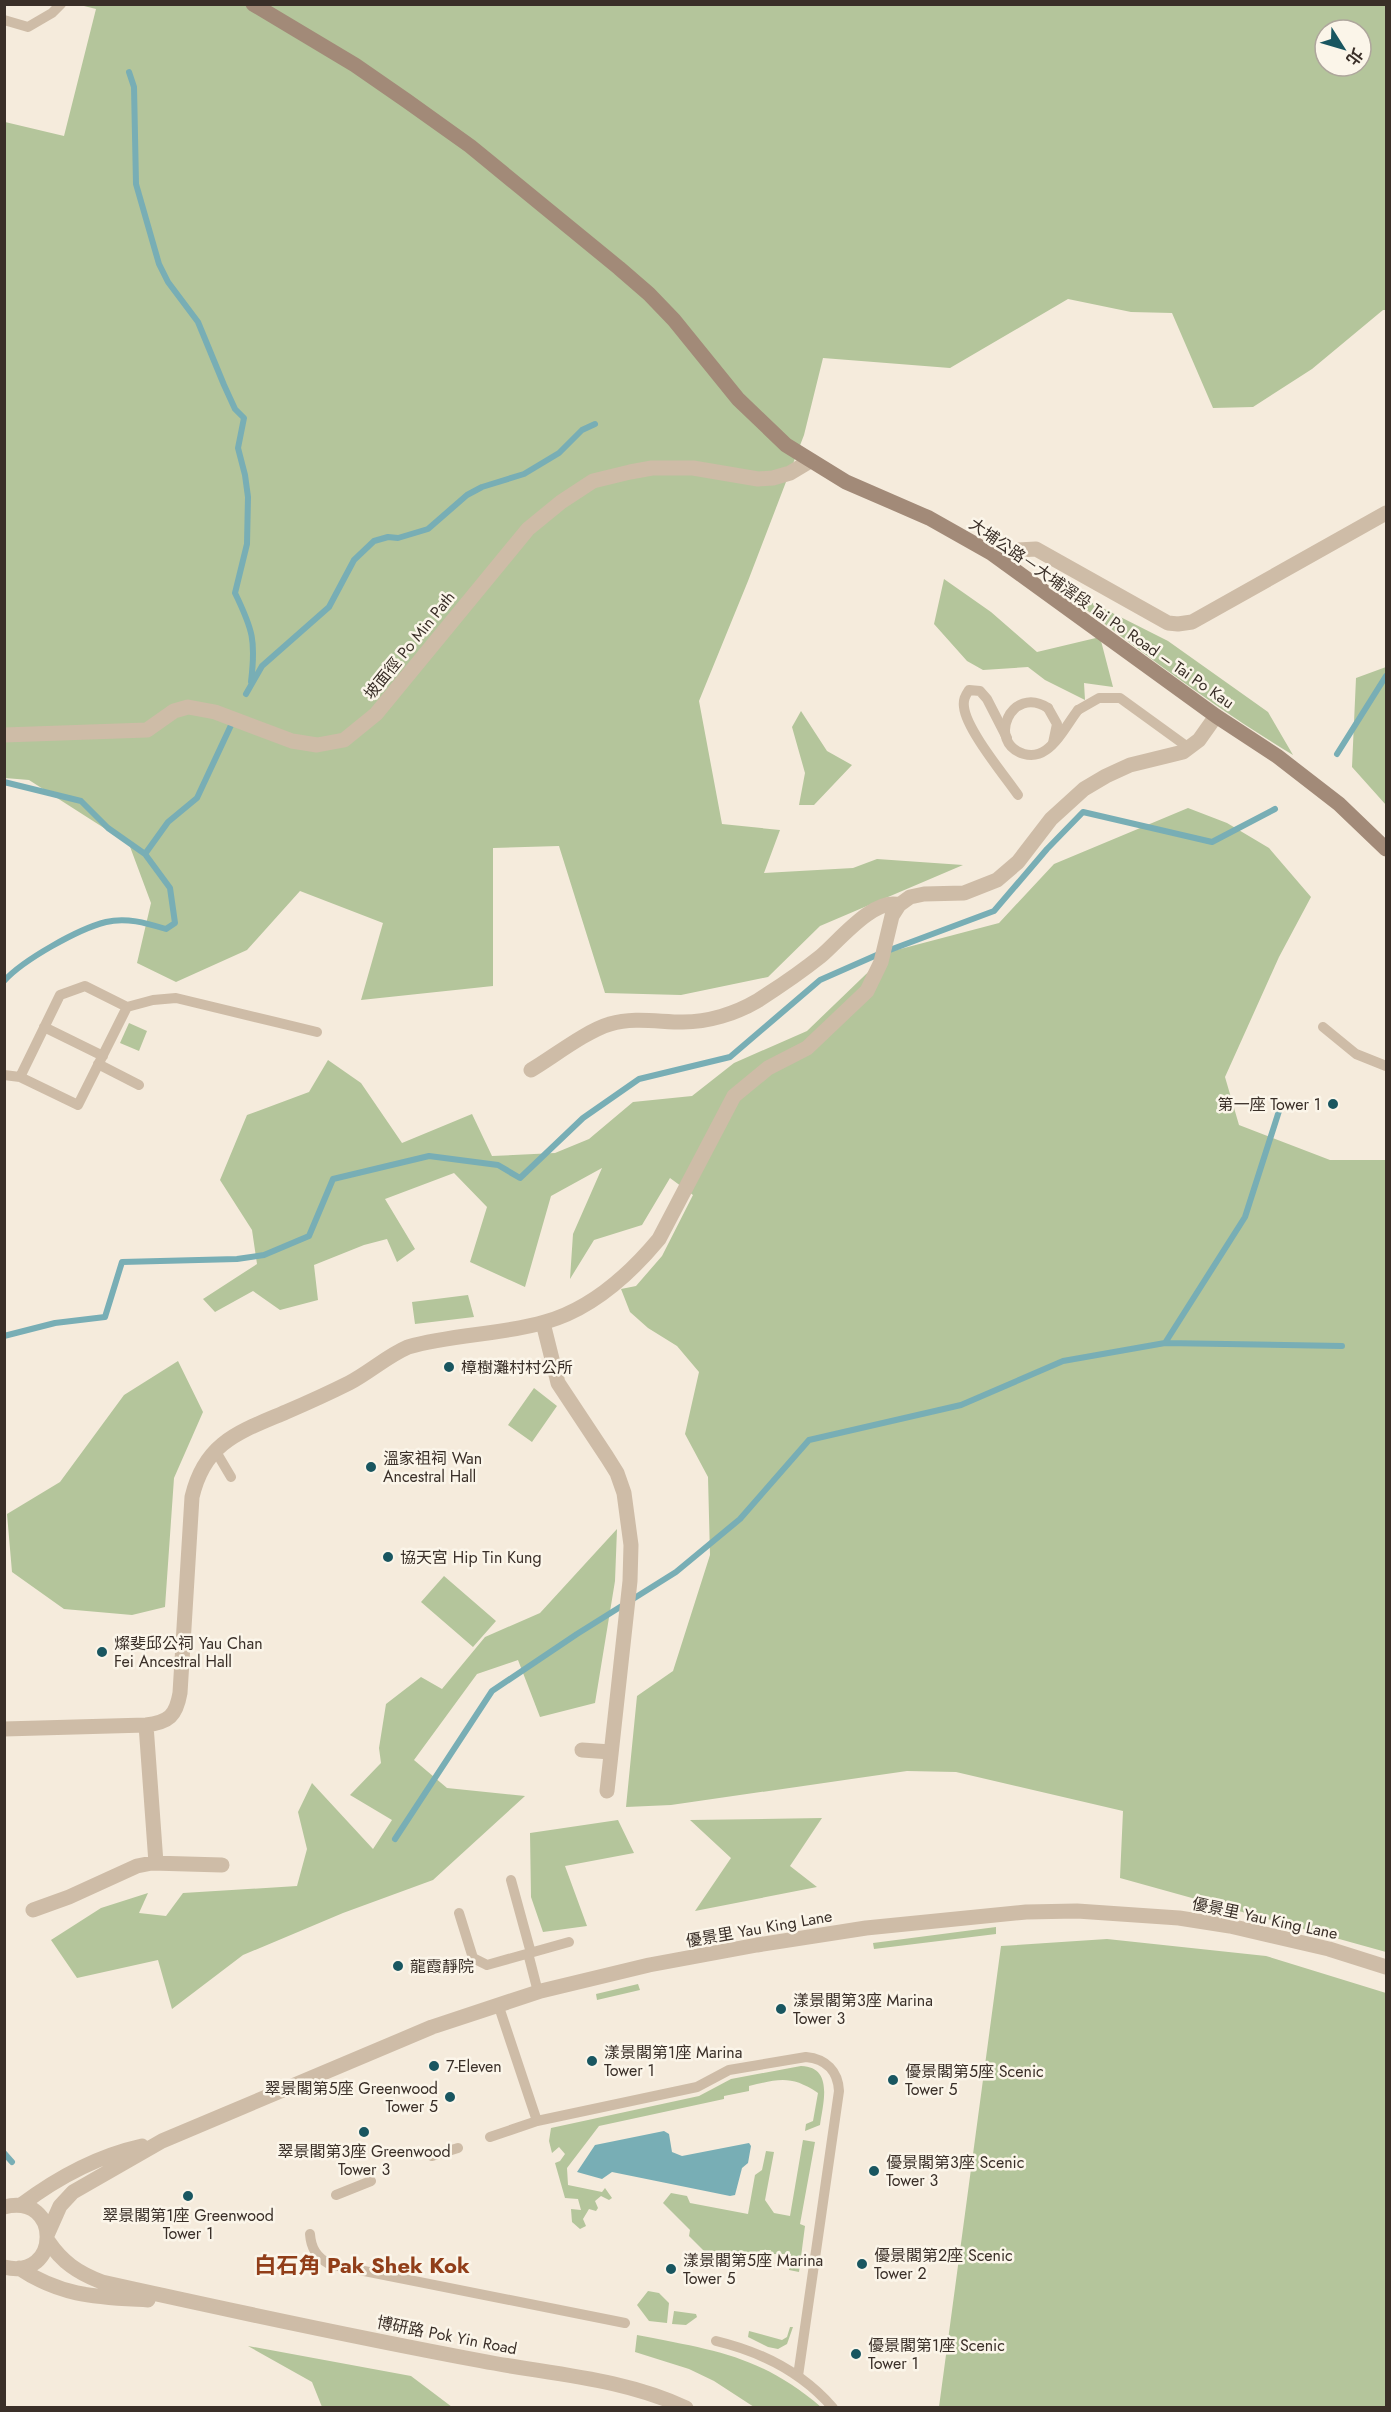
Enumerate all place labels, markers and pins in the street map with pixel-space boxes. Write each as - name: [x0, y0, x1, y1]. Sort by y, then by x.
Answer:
- place label: 第一座 Tower 1: [1217, 1093, 1321, 1116]
- marker: 第一座 Tower 1: [1326, 1097, 1340, 1111]
- place label: 樟樹灘村村公所: [461, 1356, 573, 1379]
- marker: 樟樹灘村村公所: [442, 1360, 456, 1374]
- place label: 溫家祖祠 Wan Ancestral Hall: [383, 1447, 482, 1488]
- marker: 溫家祖祠 Wan Ancestral Hall: [364, 1460, 378, 1474]
- place label: 協天宮 Hip Tin Kung: [400, 1546, 542, 1569]
- marker: 協天宮 Hip Tin Kung: [381, 1550, 395, 1564]
- place label: 燦斐邱公祠 Yau Chan Fei Ancestral Hall: [114, 1632, 263, 1673]
- marker: 燦斐邱公祠 Yau Chan Fei Ancestral Hall: [95, 1645, 109, 1659]
- place label: 龍霞靜院: [410, 1955, 474, 1978]
- marker: 龍霞靜院: [391, 1959, 405, 1973]
- place label: 漾景閣第3座 Marina Tower 3: [793, 1989, 933, 2030]
- marker: 漾景閣第3座 Marina Tower 3: [774, 2002, 788, 2016]
- place label: 漾景閣第1座 Marina Tower 1: [604, 2041, 742, 2082]
- marker: 漾景閣第1座 Marina Tower 1: [585, 2054, 599, 2068]
- place label: 7-Eleven: [446, 2055, 502, 2078]
- marker: 7-Eleven: [427, 2059, 441, 2073]
- place label: 優景閣第5座 Scenic Tower 5: [905, 2060, 1044, 2101]
- marker: 優景閣第5座 Scenic Tower 5: [886, 2073, 900, 2087]
- place label: 翠景閣第5座 Greenwood Tower 5: [264, 2077, 438, 2118]
- marker: 翠景閣第5座 Greenwood Tower 5: [443, 2090, 457, 2104]
- marker: 翠景閣第3座 Greenwood Tower 3: [357, 2125, 371, 2139]
- place label: 翠景閣第3座 Greenwood Tower 3: [277, 2140, 451, 2181]
- place label: 優景閣第3座 Scenic Tower 3: [886, 2151, 1024, 2192]
- marker: 優景閣第3座 Scenic Tower 3: [867, 2164, 881, 2178]
- marker: 翠景閣第1座 Greenwood Tower 1: [181, 2189, 195, 2203]
- place label: 翠景閣第1座 Greenwood Tower 1: [102, 2204, 274, 2245]
- place label: 優景閣第2座 Scenic Tower 2: [874, 2244, 1013, 2285]
- place label: 漾景閣第5座 Marina Tower 5: [683, 2249, 823, 2290]
- marker: 優景閣第2座 Scenic Tower 2: [855, 2257, 869, 2271]
- marker: 漾景閣第5座 Marina Tower 5: [664, 2262, 678, 2276]
- place label: 優景閣第1座 Scenic Tower 1: [868, 2334, 1005, 2375]
- marker: 優景閣第1座 Scenic Tower 1: [849, 2347, 863, 2361]

